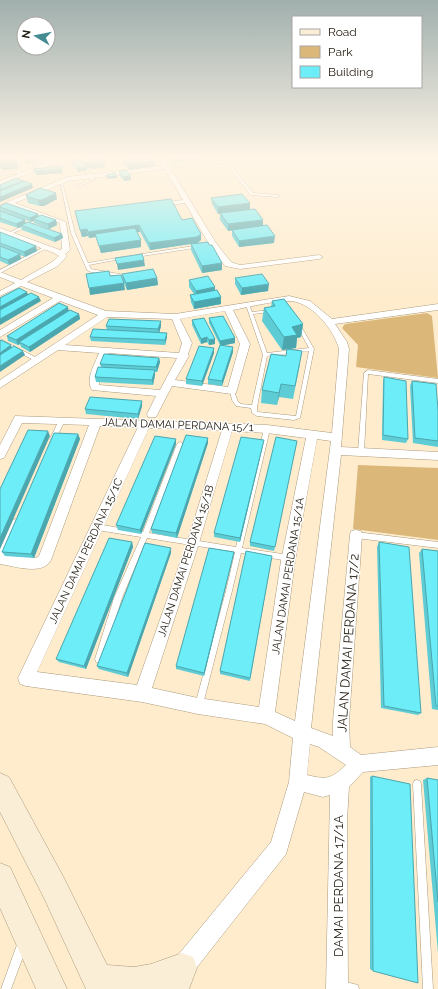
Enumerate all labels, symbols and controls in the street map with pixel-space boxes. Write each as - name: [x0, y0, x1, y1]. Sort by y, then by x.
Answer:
- north arrow: [16, 16, 56, 56]
- legend: [292, 16, 422, 88]
- text: Road: [328, 25, 357, 39]
- text: N: [20, 29, 34, 40]
- text: Park: [328, 45, 353, 59]
- text: Building: [328, 65, 374, 79]
- street label: JALAN DAMAI PERDANA 15/1: [102, 416, 254, 434]
- street label: JALAN DAMAI PERDANA 15/1C: [47, 476, 126, 626]
- street label: JALAN DAMAI PERDANA 15/1B: [155, 484, 217, 638]
- street label: JALAN DAMAI PERDANA 15/1A: [269, 496, 307, 655]
- street label: JALAN DAMAI PERDANA 17/2: [334, 553, 362, 733]
- street label: DAMAI PERDANA 17/1A: [331, 815, 346, 957]

